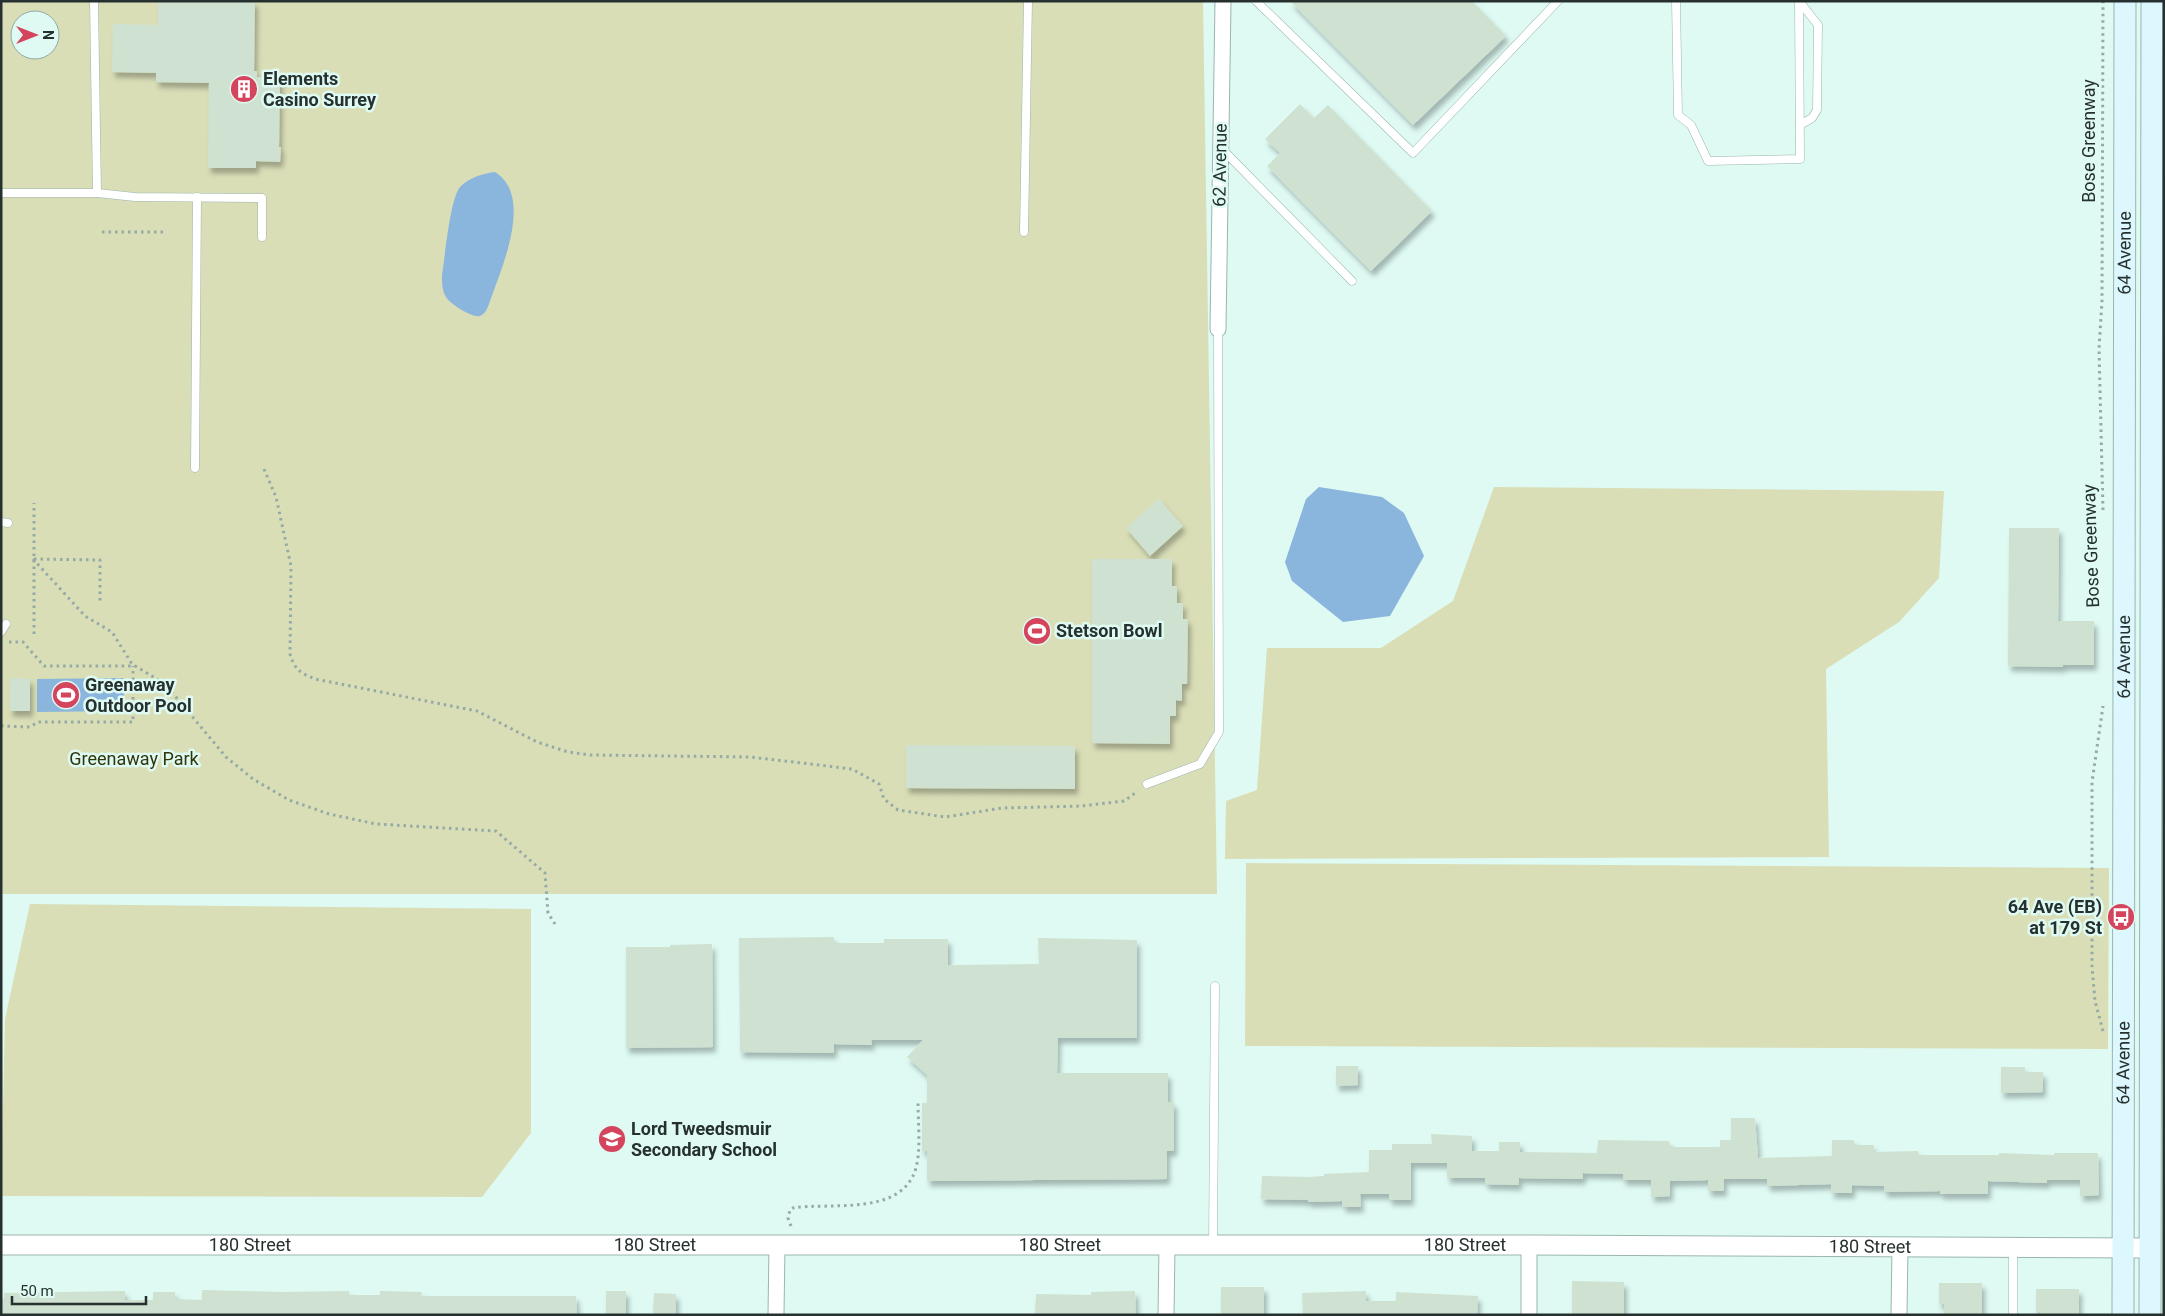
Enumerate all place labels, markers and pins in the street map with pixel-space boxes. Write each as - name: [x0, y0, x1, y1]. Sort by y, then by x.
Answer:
- place label: Elements Casino Surrey: [263, 68, 377, 110]
- building icon: Elements Casino Surrey: [229, 74, 259, 104]
- sports icon: Stetson Bowl: [1022, 616, 1052, 646]
- place label: Stetson Bowl: [1056, 620, 1163, 641]
- place label: Greenaway Outdoor Pool: [85, 674, 192, 716]
- sports icon: Greenaway Outdoor Pool: [51, 680, 81, 710]
- place label: 64 Ave (EB) at 179 St: [2008, 896, 2102, 938]
- bus stop icon: 64 Ave (EB) at 179 St: [2106, 902, 2136, 932]
- place label: Lord Tweedsmuir Secondary School: [631, 1118, 777, 1160]
- school or university icon: Lord Tweedsmuir Secondary School: [597, 1124, 627, 1154]

